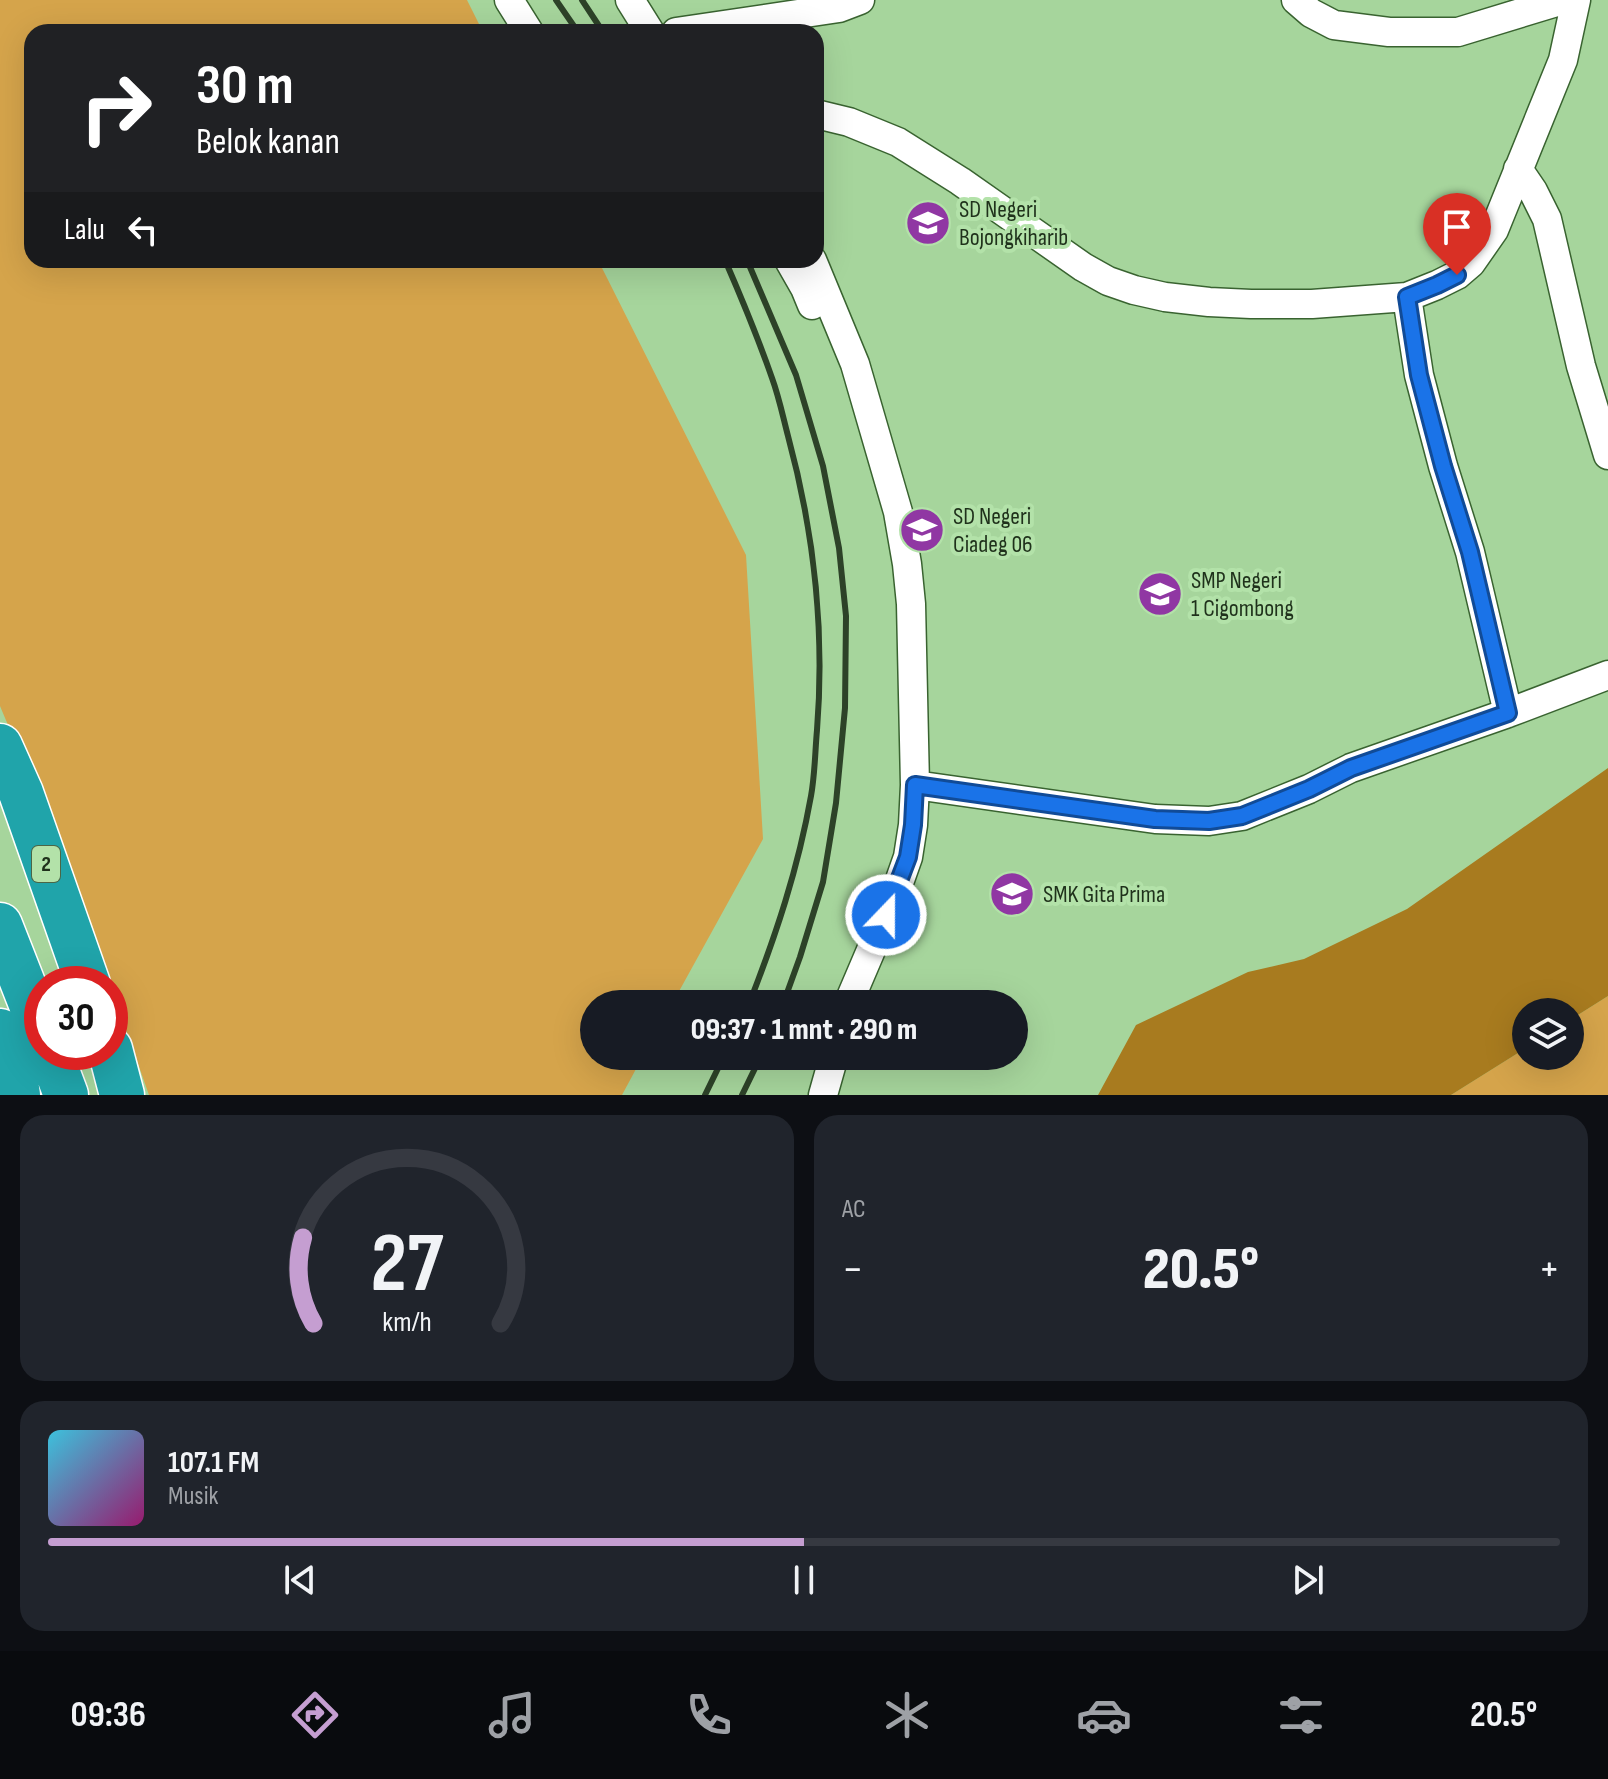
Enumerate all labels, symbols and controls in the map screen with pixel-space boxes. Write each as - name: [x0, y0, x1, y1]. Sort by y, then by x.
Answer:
- text: 30 m: [196, 53, 294, 120]
- icon: right: [64, 56, 168, 160]
- text: Belok kanan: [196, 121, 340, 164]
- pin: [1423, 193, 1491, 275]
- place label: SD Negeri Bojongkiharib: [959, 195, 1068, 252]
- school or university icon: SD Negeri Bojongkiharib: [904, 199, 952, 247]
- icon: arrive: [1435, 205, 1479, 249]
- icon: left: [121, 208, 165, 252]
- text: Lalu: [64, 212, 105, 248]
- place label: SD Negeri Ciadeg 06: [953, 502, 1033, 559]
- school or university icon: SD Negeri Ciadeg 06: [898, 506, 946, 554]
- place label: SMP Negeri 1 Cigombong: [1191, 566, 1294, 623]
- school or university icon: SMP Negeri 1 Cigombong: [1136, 570, 1184, 618]
- road number: 2: [32, 846, 60, 882]
- school or university icon: SMK Gita Prima: [988, 870, 1036, 918]
- position arrow: [844, 873, 928, 957]
- place label: SMK Gita Prima: [1043, 880, 1165, 909]
- speed limit sign: 30: [24, 966, 128, 1070]
- map controls: [1512, 998, 1584, 1070]
- button: layers: [1512, 998, 1584, 1070]
- text: 09:37 · 1 mnt · 290 m: [691, 1012, 917, 1048]
- text: AC: [842, 1194, 866, 1225]
- text: 27: [371, 1215, 444, 1315]
- text: 20.5°: [1143, 1234, 1259, 1306]
- text: −: [842, 1243, 864, 1296]
- text: +: [1538, 1243, 1560, 1296]
- text: km/h: [382, 1305, 432, 1340]
- text: 107.1 FM: [168, 1445, 259, 1481]
- text: Musik: [168, 1481, 218, 1512]
- icon: previous: [278, 1558, 322, 1602]
- icon: pause: [782, 1558, 826, 1602]
- icon: next: [1286, 1558, 1330, 1602]
- icon: directions: [287, 1687, 343, 1743]
- icon: music: [484, 1687, 540, 1743]
- icon: phone: [681, 1687, 737, 1743]
- icon: climate: [879, 1687, 935, 1743]
- icon: car: [1076, 1687, 1132, 1743]
- icon: filters: [1273, 1687, 1329, 1743]
- text: 09:36: [71, 1694, 146, 1737]
- text: 20.5°: [1470, 1694, 1537, 1737]

